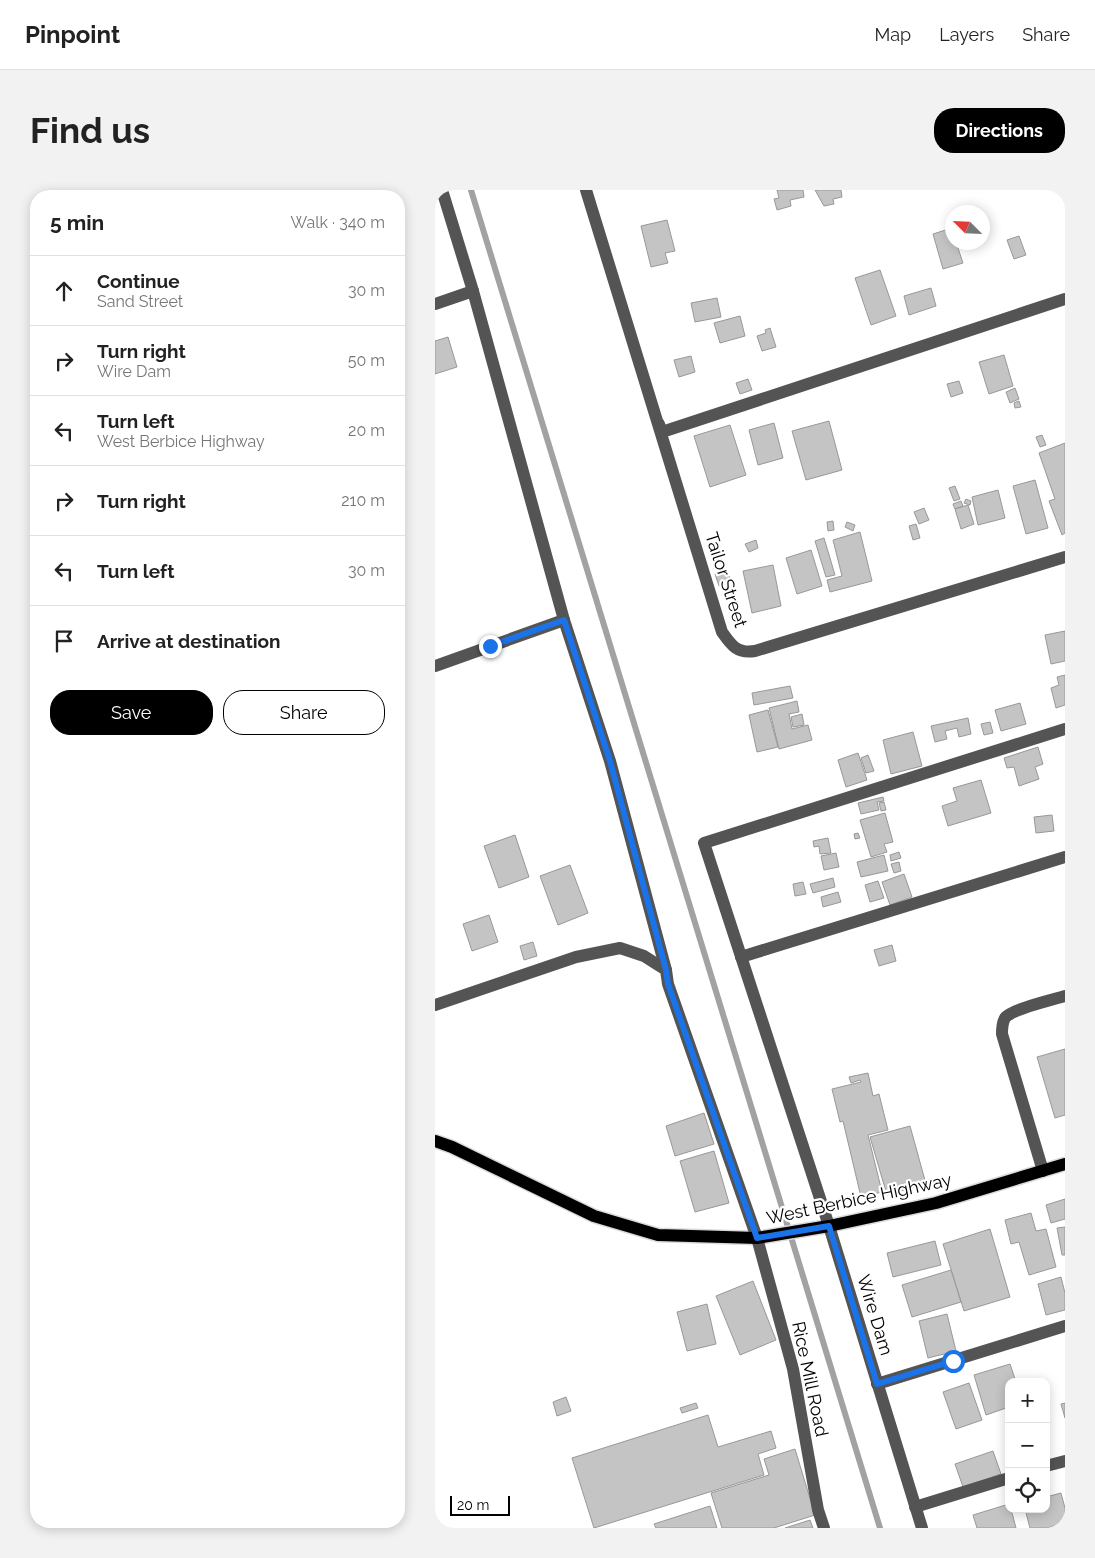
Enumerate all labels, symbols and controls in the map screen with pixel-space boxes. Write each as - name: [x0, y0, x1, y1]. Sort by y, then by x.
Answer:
- text: Pinpoint: [25, 20, 120, 49]
- text: Map: [875, 24, 911, 45]
- text: Layers: [939, 24, 994, 45]
- text: Share: [1022, 24, 1070, 45]
- button: Directions: [934, 108, 1065, 153]
- text: Find us: [30, 110, 150, 151]
- north arrow: [945, 205, 990, 250]
- text: 5 min: [50, 210, 104, 235]
- text: Walk · 340 m: [291, 213, 385, 232]
- text: Continue: [97, 270, 180, 292]
- icon: ahead: [50, 277, 78, 305]
- text: 30 m: [348, 281, 385, 300]
- text: Sand Street: [97, 292, 183, 311]
- text: Turn right: [97, 340, 186, 362]
- icon: right: [50, 347, 78, 375]
- text: 50 m: [348, 351, 385, 370]
- text: Wire Dam: [97, 362, 171, 381]
- text: Turn left: [97, 410, 174, 432]
- icon: left: [50, 417, 78, 445]
- text: 20 m: [348, 421, 385, 440]
- text: West Berbice Highway: [97, 432, 265, 451]
- icon: right: [50, 487, 78, 515]
- text: Turn right: [97, 490, 186, 512]
- text: 210 m: [341, 491, 385, 510]
- street label: Tailor Street: [701, 530, 752, 630]
- icon: left: [50, 557, 78, 585]
- text: Turn left: [97, 560, 174, 582]
- text: 30 m: [348, 561, 385, 580]
- icon: arrive: [50, 627, 78, 655]
- text: Arrive at destination: [97, 630, 281, 652]
- route end: [479, 635, 502, 658]
- button: Save: [50, 690, 213, 735]
- button: Share: [223, 690, 385, 735]
- street label: West Berbice Highway: [764, 1169, 954, 1228]
- street label: Wire Dam: [853, 1272, 898, 1358]
- street label: Rice Mill Road: [788, 1319, 833, 1438]
- route start: [942, 1350, 965, 1373]
- map controls: [1005, 1378, 1050, 1513]
- button: +: [1005, 1378, 1050, 1423]
- button: −: [1005, 1423, 1050, 1468]
- button: locate: [1005, 1468, 1050, 1513]
- scale bar: [450, 1493, 510, 1516]
- text: 20 m: [457, 1497, 489, 1513]

